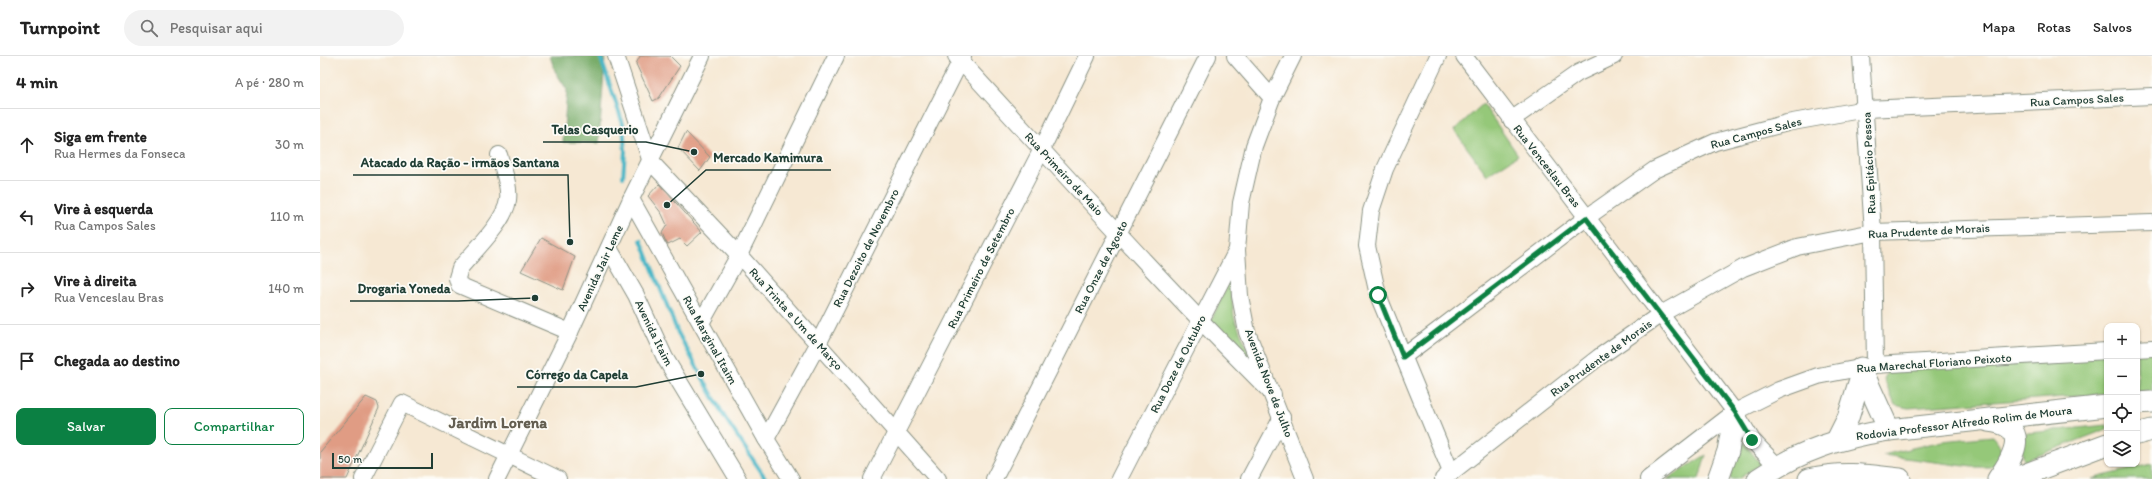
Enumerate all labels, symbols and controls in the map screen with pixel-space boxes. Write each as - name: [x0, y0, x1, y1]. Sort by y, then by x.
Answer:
- search box: [124, 10, 404, 46]
- text: Turnpoint: [20, 16, 100, 39]
- icon: search: [138, 17, 160, 39]
- text: Pesquisar aqui: [170, 19, 263, 37]
- text: Mapa: [1983, 19, 2015, 36]
- text: Rotas: [2037, 19, 2071, 36]
- text: Salvos: [2093, 19, 2132, 36]
- text: 4 min: [16, 72, 58, 92]
- text: A pé · 280 m: [235, 75, 304, 90]
- street label: Rua Campos Sales: [2030, 91, 2124, 109]
- street label: Rua Epitácio Pessoa: [1859, 112, 1879, 214]
- street label: Rua Campos Sales: [1709, 114, 1803, 152]
- callout: Telas Casquerio: [543, 117, 646, 142]
- text: Telas Casquerio: [551, 122, 639, 138]
- street label: Rua Venceslau Bras: [1510, 122, 1584, 210]
- text: Siga em frente: [54, 128, 147, 146]
- street label: Rua Primeiro de Maio: [1022, 129, 1106, 219]
- icon: ahead: [16, 134, 38, 156]
- text: 30 m: [275, 137, 304, 152]
- callout: Mercado Kamimura: [706, 145, 831, 170]
- text: Rua Hermes da Fonseca: [54, 146, 185, 161]
- callout: Atacado da Ração - irmãos Santana: [353, 150, 568, 175]
- text: Mercado Kamimura: [713, 150, 823, 165]
- text: Atacado da Ração - irmãos Santana: [360, 155, 560, 171]
- street label: Rua Dezoito de Novembro: [830, 186, 902, 310]
- text: Vire à esquerda: [54, 200, 153, 218]
- street label: Rua Primeiro de Setembro: [944, 205, 1018, 331]
- icon: left: [16, 206, 38, 228]
- text: 110 m: [270, 209, 304, 224]
- text: Rua Campos Sales: [54, 218, 156, 233]
- street label: Rua Onze de Agosto: [1071, 218, 1131, 316]
- street label: Rua Prudente de Morais: [1868, 221, 1990, 241]
- street label: Avenida Jair Leme: [574, 222, 626, 313]
- street label: Rua Trinta e Um de Março: [746, 265, 846, 373]
- text: Vire à direita: [54, 272, 137, 290]
- callout: Drogaria Yoneda: [350, 276, 458, 301]
- icon: right: [16, 278, 38, 300]
- text: 140 m: [268, 281, 304, 296]
- text: Drogaria Yoneda: [358, 281, 451, 297]
- route start: [1369, 286, 1387, 304]
- text: Rua Venceslau Bras: [54, 290, 164, 305]
- street label: Rua Marginal Itaim: [680, 293, 740, 387]
- street label: Avenida Itaim: [632, 298, 676, 369]
- street label: Rua Doze de Outubro: [1147, 313, 1209, 415]
- street label: Rua Prudente de Morais: [1547, 316, 1655, 400]
- map controls: [2104, 323, 2140, 467]
- button: +: [2104, 323, 2140, 359]
- street label: Avenida Nove de Julho: [1242, 327, 1296, 439]
- icon: arrive: [16, 350, 38, 372]
- street label: Rua Marechal Floriano Peixoto: [1856, 351, 2012, 375]
- text: Chegada ao destino: [54, 352, 180, 370]
- button: −: [2104, 359, 2140, 395]
- callout: Córrego da Capela: [517, 362, 636, 387]
- text: Córrego da Capela: [526, 367, 628, 383]
- button: locate: [2104, 395, 2140, 431]
- street label: Rodovia Professor Alfredo Rolim de Moura: [1855, 403, 2073, 443]
- button: Salvar: [16, 408, 156, 445]
- button: Compartilhar: [164, 408, 304, 445]
- district label: Jardim Lorena: [448, 413, 547, 432]
- route end: [1743, 431, 1761, 449]
- button: layers: [2104, 431, 2140, 467]
- scale bar: [332, 451, 433, 470]
- text: 50 m: [338, 453, 362, 466]

